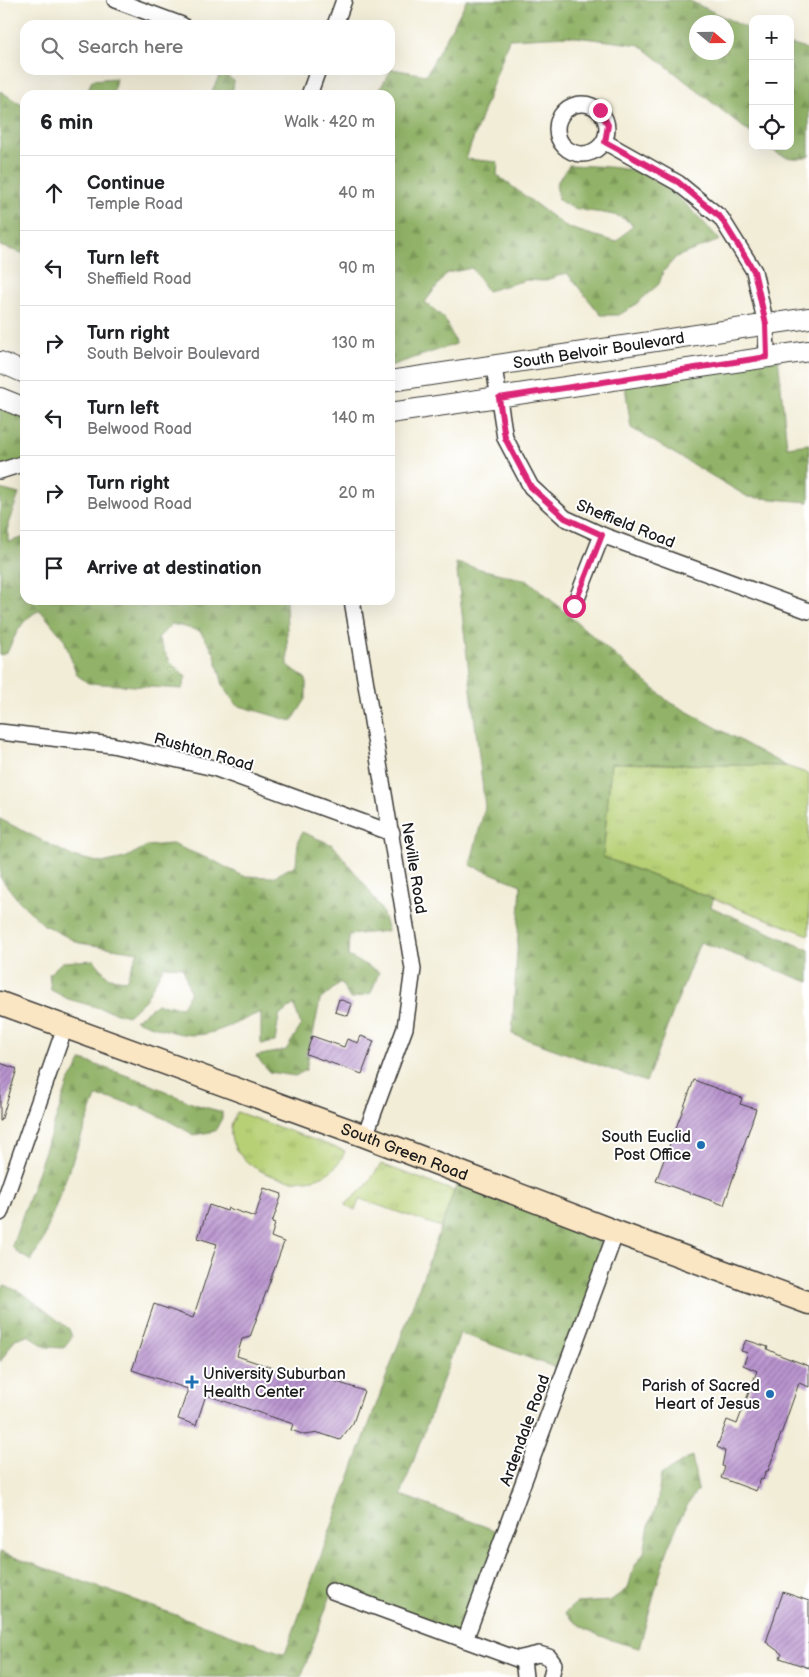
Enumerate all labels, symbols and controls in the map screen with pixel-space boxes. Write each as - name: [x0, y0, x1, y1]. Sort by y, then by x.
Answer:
- north arrow: [689, 15, 734, 60]
- map controls: [749, 15, 794, 150]
- button: +: [749, 15, 794, 60]
- search box: [20, 20, 395, 75]
- icon: search: [38, 34, 66, 62]
- text: Search here: [78, 36, 183, 59]
- button: −: [749, 60, 794, 105]
- route end: [589, 99, 612, 122]
- button: locate: [749, 105, 794, 150]
- text: 6 min: [40, 110, 93, 135]
- text: Walk · 420 m: [284, 113, 375, 132]
- text: Continue: [87, 172, 165, 195]
- icon: ahead: [40, 179, 68, 207]
- text: 40 m: [338, 184, 375, 203]
- text: Temple Road: [87, 195, 183, 214]
- text: Turn left: [87, 247, 159, 270]
- icon: left: [40, 254, 68, 282]
- text: 90 m: [339, 259, 375, 278]
- text: Sheffield Road: [87, 270, 192, 289]
- text: Turn right: [87, 322, 170, 345]
- icon: right: [40, 329, 68, 357]
- street label: South Belvoir Boulevard: [512, 329, 686, 373]
- text: 130 m: [332, 334, 375, 353]
- text: South Belvoir Boulevard: [87, 345, 260, 364]
- text: Turn left: [87, 397, 159, 420]
- icon: left: [40, 404, 68, 432]
- text: 140 m: [332, 409, 375, 428]
- text: Belwood Road: [87, 420, 192, 439]
- text: Turn right: [87, 472, 170, 495]
- icon: right: [40, 479, 68, 507]
- text: 20 m: [339, 484, 375, 503]
- text: Belwood Road: [87, 495, 192, 514]
- street label: Sheffield Road: [573, 496, 677, 553]
- icon: arrive: [40, 554, 68, 582]
- text: Arrive at destination: [87, 557, 262, 580]
- route start: [563, 595, 586, 618]
- street label: Rushton Road: [152, 729, 256, 776]
- street label: Neville Road: [397, 821, 430, 915]
- street label: South Green Road: [338, 1120, 470, 1185]
- place label: South Euclid Post Office: [601, 1128, 692, 1165]
- marker: South Euclid Post Office: [695, 1139, 707, 1151]
- place label: University Suburban Health Center: [203, 1365, 346, 1402]
- street label: Ardendale Road: [496, 1372, 554, 1489]
- marker: University Suburban Health Center: [185, 1375, 199, 1389]
- place label: Parish of Sacred Heart of Jesus: [642, 1377, 760, 1414]
- marker: Parish of Sacred Heart of Jesus: [764, 1388, 776, 1400]

